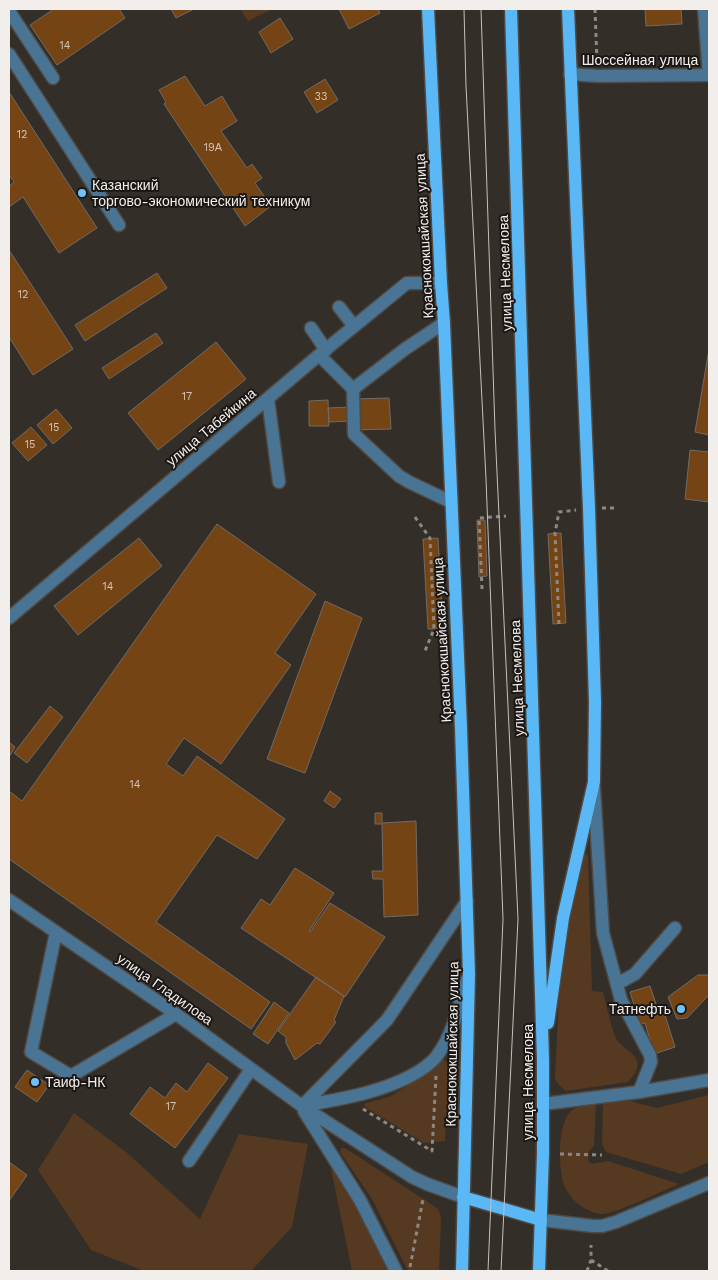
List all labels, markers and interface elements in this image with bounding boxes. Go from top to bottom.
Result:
house number: 14 [59,39,71,52]
street label: Шоссейная улица [582,52,698,68]
house number: 33 [315,90,327,103]
house number: 12 [17,128,27,141]
house number: 19А [204,141,223,154]
street label: Краснококшайская улица [412,153,436,319]
place label: Казанский торгово-экономический техникум [92,177,310,209]
marker: Казанский торгово-экономический техникум [76,187,88,199]
street label: улица Несмелова [495,214,515,331]
house number: 12 [18,288,28,301]
street label: улица Табейкина [163,385,259,469]
house number: 17 [182,390,192,403]
house number: 15 [49,421,59,434]
house number: 15 [25,438,35,451]
street label: Краснококшайская улица [430,557,454,723]
house number: 14 [102,580,114,593]
street label: улица Несмелова [507,619,527,736]
house number: 14 [129,778,141,791]
street label: улица Гладилова [114,950,216,1028]
street label: Краснококшайская улица [443,961,461,1127]
place label: Татнефть [609,1001,671,1017]
marker: Татнефть [675,1003,687,1015]
street label: улица Несмелова [520,1024,536,1140]
place label: Таиф-НК [45,1074,106,1090]
marker: Таиф-НК [29,1076,41,1088]
house number: 17 [166,1100,176,1113]

